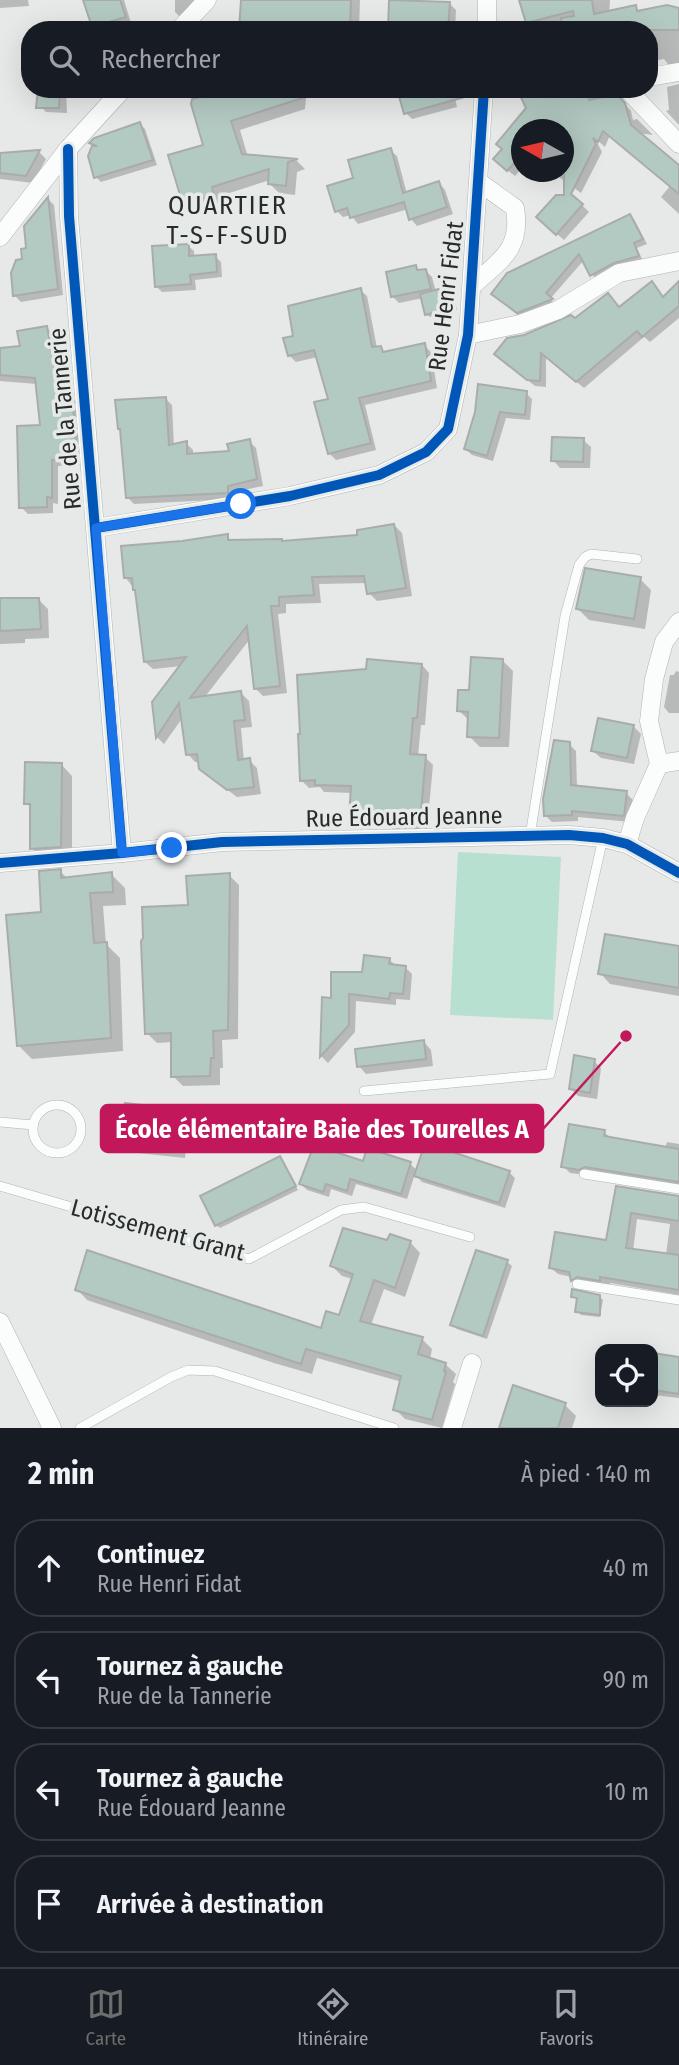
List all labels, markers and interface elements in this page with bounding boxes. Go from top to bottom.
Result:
search box [21,21,658,98]
icon: search [45,41,83,79]
text: Rechercher [101,44,220,75]
north arrow [511,119,574,182]
district label: QUARTIER T-S-F-SUD [167,190,289,251]
street label: Rue Henri Fidat [423,219,469,372]
street label: Rue de la Tannerie [43,327,87,511]
route start [225,488,256,519]
street label: Rue Édouard Jeanne [305,800,503,833]
route end [156,832,187,863]
callout: École élémentaire Baie des Tourelles A [101,1105,543,1152]
text: École élémentaire Baie des Tourelles A [115,1113,530,1145]
street label: Lotissement Grant [68,1193,248,1267]
map controls [595,1344,658,1407]
button: locate [595,1344,658,1407]
text: 2 min [28,1456,95,1492]
text: À pied · 140 m [521,1460,651,1488]
text: Continuez [97,1539,204,1570]
icon: ahead [30,1549,68,1587]
text: 40 m [603,1554,649,1582]
text: Rue Henri Fidat [97,1570,241,1598]
text: Tournez à gauche [97,1651,283,1682]
icon: left [30,1661,68,1699]
text: 90 m [603,1666,649,1694]
text: Rue de la Tannerie [97,1682,272,1710]
text: Tournez à gauche [97,1763,283,1794]
icon: left [30,1773,68,1811]
text: 10 m [605,1778,649,1806]
text: Rue Édouard Jeanne [97,1794,286,1822]
icon: arrive [30,1885,68,1923]
text: Arrivée à destination [97,1889,324,1920]
tab: Carte [86,1985,126,2050]
tab: Itinéraire [297,1985,368,2050]
tab: Favoris [539,1985,593,2050]

